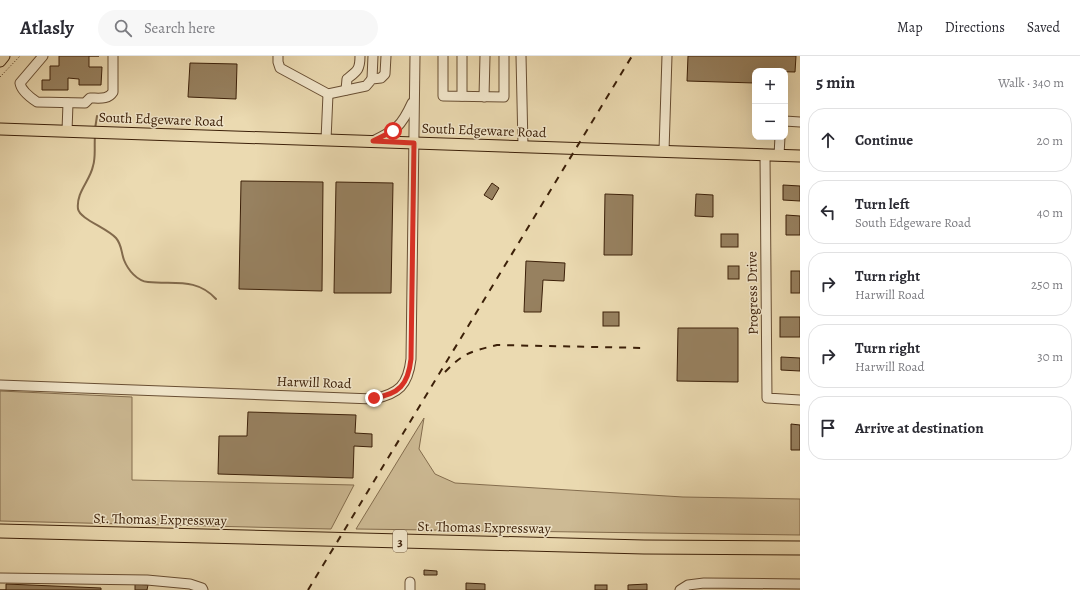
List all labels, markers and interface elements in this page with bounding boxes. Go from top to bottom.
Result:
search box [98,10,378,46]
text: Atlasly [20,15,74,41]
icon: search [112,17,134,39]
text: Search here [144,18,215,38]
text: Map [897,18,923,37]
text: Directions [945,18,1005,37]
text: Saved [1027,18,1060,37]
map controls [752,68,788,140]
button: + [752,68,788,104]
text: 5 min [816,71,855,94]
text: Walk · 340 m [998,74,1064,91]
button: − [752,104,788,140]
street label: South Edgeware Road [98,108,224,131]
street label: South Edgeware Road [421,119,547,142]
route start [384,122,402,140]
icon: ahead [817,129,839,151]
text: Continue [855,130,913,150]
text: 20 m [1037,132,1063,149]
text: Turn left [855,194,910,214]
icon: left [817,201,839,223]
text: 40 m [1037,204,1063,221]
text: South Edgeware Road [855,214,971,231]
street label: Progress Drive [742,251,763,335]
text: Turn right [855,266,920,286]
icon: right [817,273,839,295]
text: 250 m [1031,276,1063,293]
text: Harwill Road [855,286,925,303]
text: Turn right [855,338,920,358]
icon: right [817,345,839,367]
text: 30 m [1037,348,1063,365]
text: Harwill Road [855,358,925,375]
street label: Harwill Road [276,372,352,393]
route end [365,389,383,407]
icon: arrive [817,417,839,439]
text: Arrive at destination [855,418,984,438]
street label: St. Thomas Expressway [93,509,228,530]
street label: St. Thomas Expressway [417,517,552,538]
road number: 3 [393,530,407,552]

